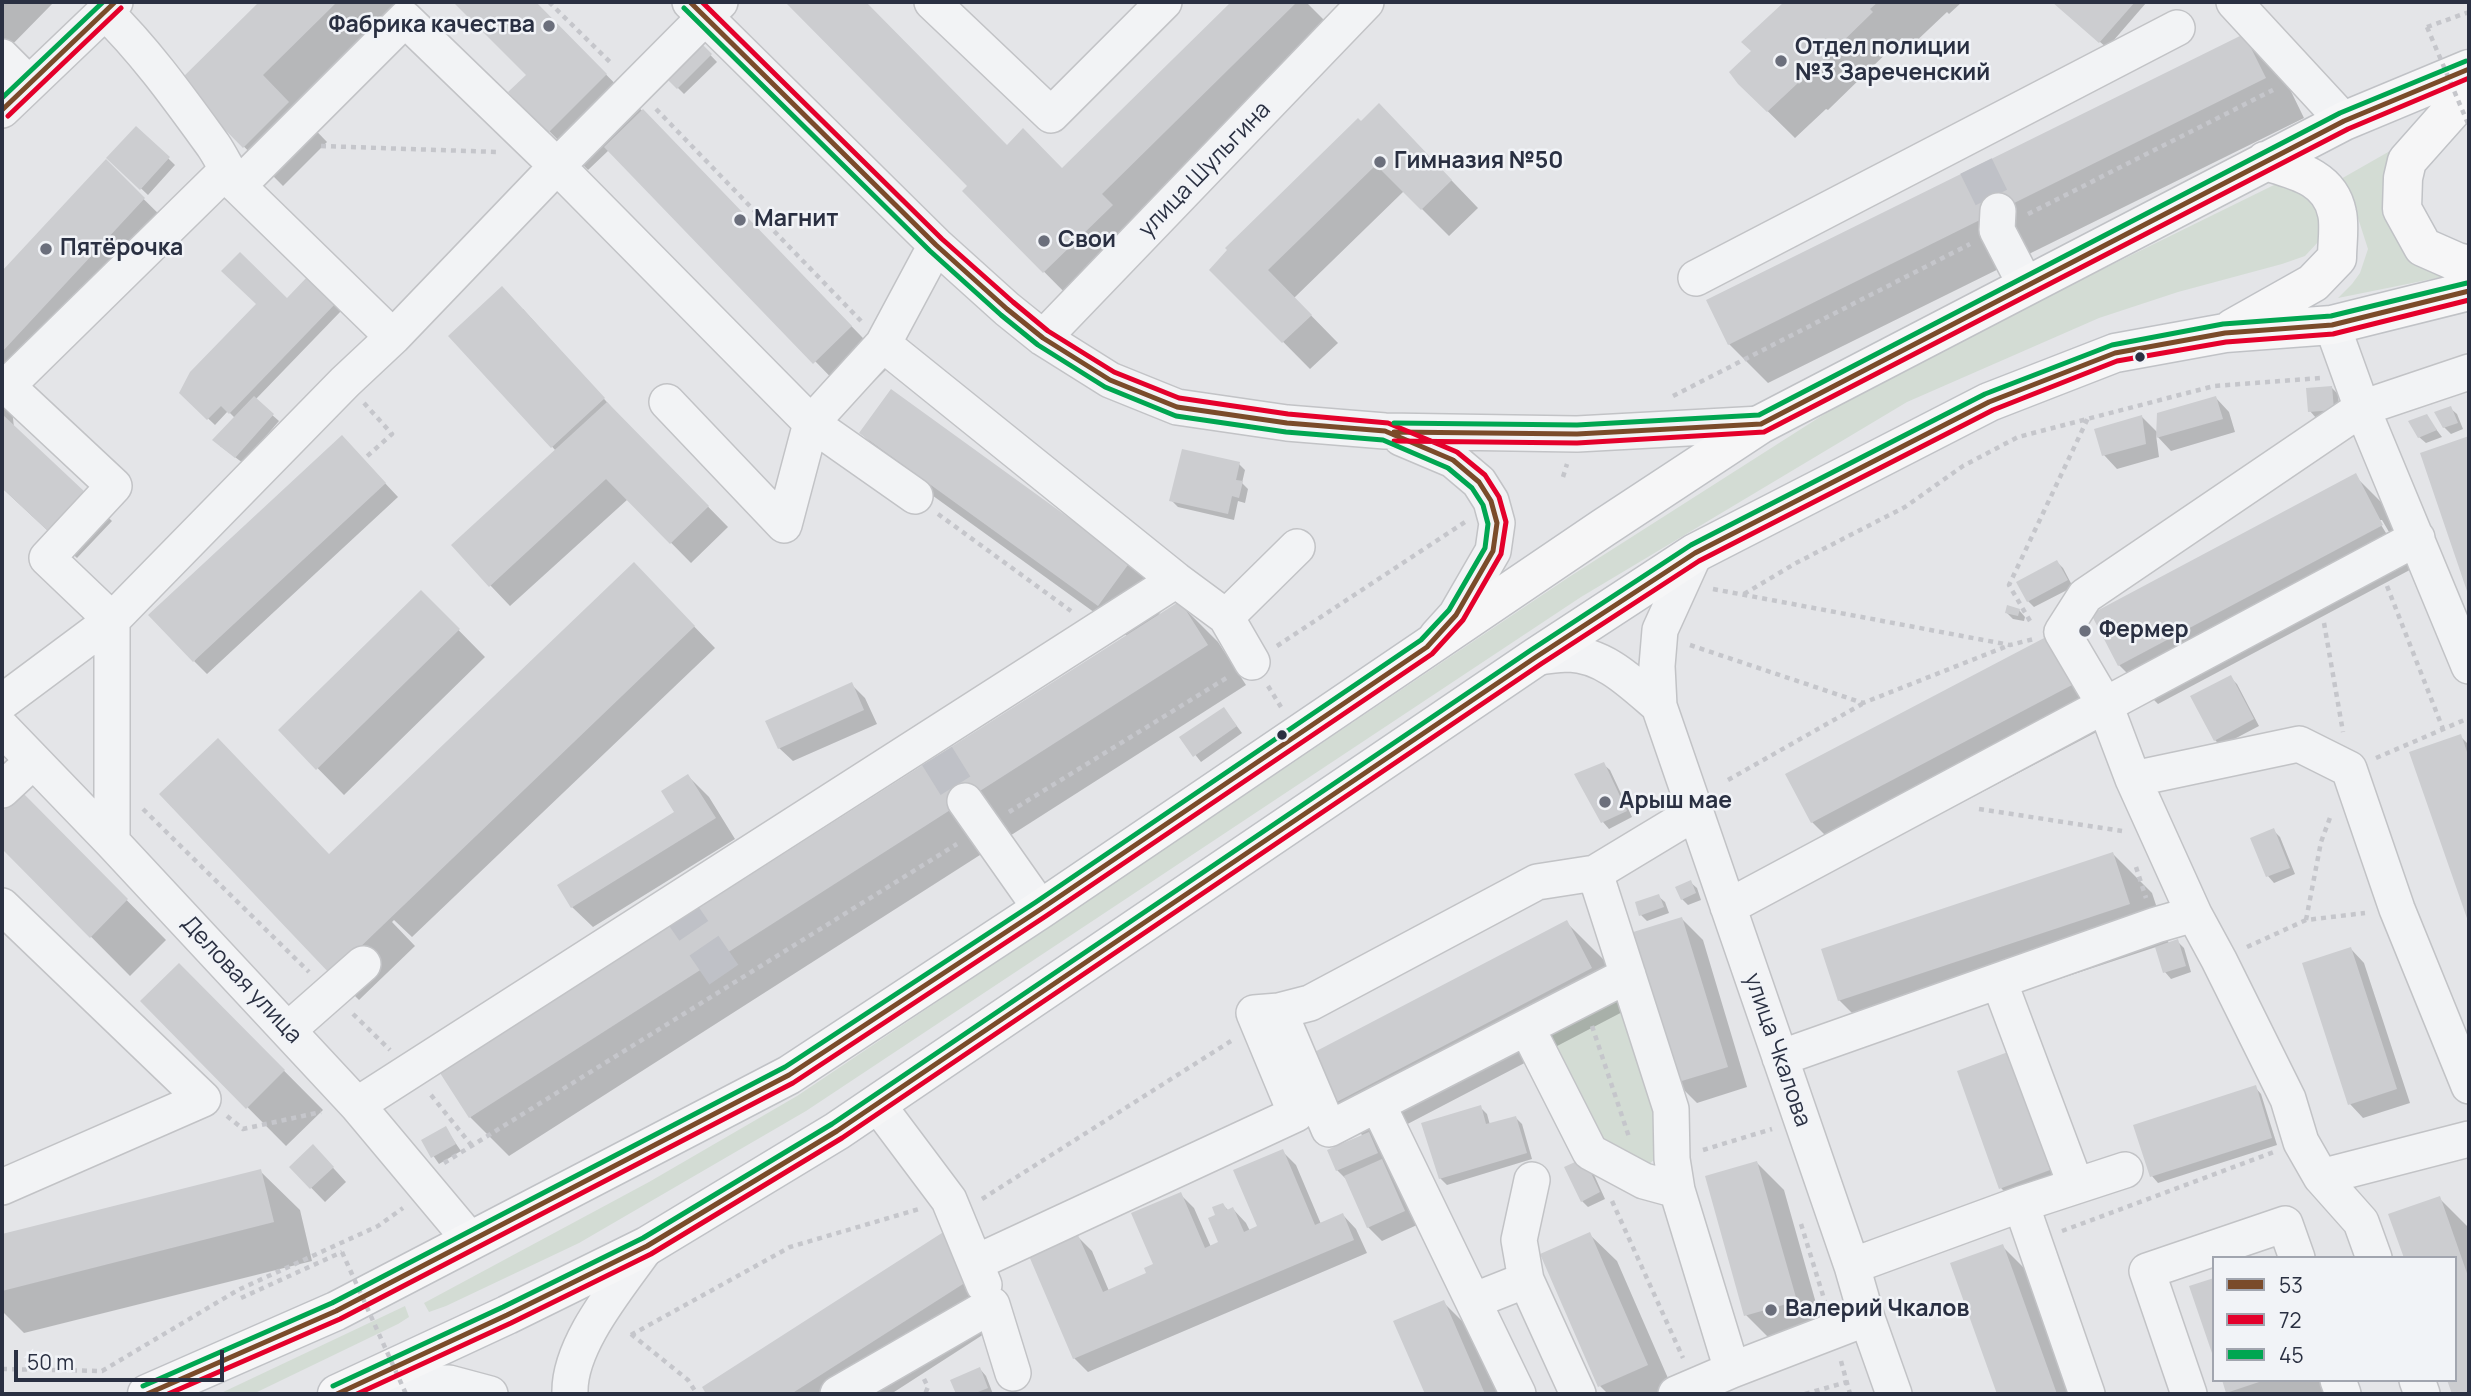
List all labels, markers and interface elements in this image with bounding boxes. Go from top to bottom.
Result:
place label: Фабрика качества [328,12,535,40]
marker: Фабрика качества [541,18,557,34]
place label: Отдел полиции №3 Зареченский [1795,34,1990,88]
marker: Отдел полиции №3 Зареченский [1773,53,1789,69]
street label: улица Шульгина [1133,96,1277,244]
place label: Гимназия №50 [1394,148,1563,176]
marker: Гимназия №50 [1372,154,1388,170]
place label: Магнит [754,206,838,234]
marker: Магнит [732,212,748,228]
place label: Свои [1058,227,1116,255]
marker: Свои [1036,233,1052,249]
place label: Пятёрочка [60,235,183,263]
marker: Пятёрочка [38,241,54,257]
unlabelled marker [2133,350,2147,364]
place label: Фермер [2099,617,2189,645]
marker: Фермер [2077,623,2093,639]
unlabelled marker [1275,728,1289,742]
place label: Арыш мае [1619,788,1732,816]
marker: Арыш мае [1597,794,1613,810]
street label: Деловая улица [175,910,307,1050]
street label: улица Чкалова [1738,970,1816,1130]
legend [2212,1256,2457,1382]
text: 53 [2279,1271,2303,1299]
place label: Валерий Чкалов [1785,1296,1969,1324]
marker: Валерий Чкалов [1763,1302,1779,1318]
text: 72 [2279,1306,2302,1334]
scale bar [18,1336,228,1380]
text: 45 [2279,1341,2304,1369]
text: 50 m [27,1348,74,1376]

